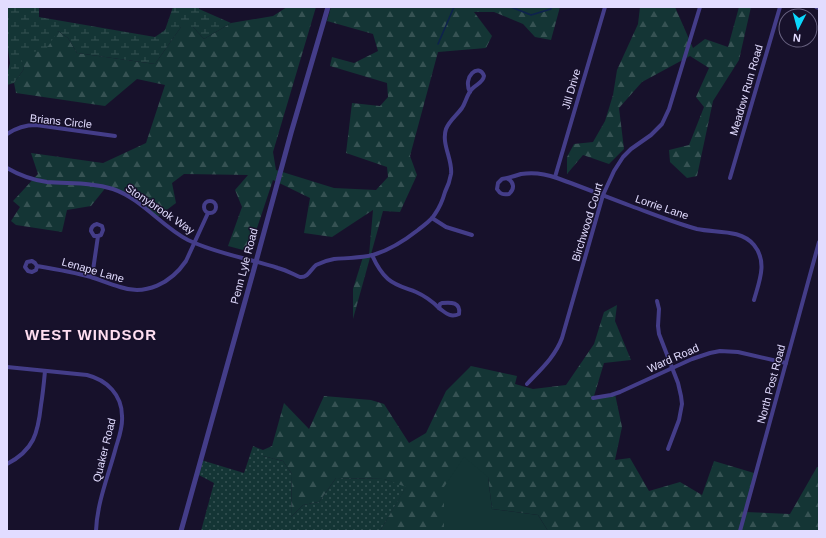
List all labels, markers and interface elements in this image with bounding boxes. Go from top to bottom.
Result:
north arrow [778,8,818,48]
text: N [792,32,802,44]
street label: Meadow Run Road [727,43,765,137]
street label: Jill Drive [560,67,582,111]
street label: Brians Circle [29,112,93,130]
street label: Birchwood Court [569,181,605,263]
street label: Stonybrook Way [123,182,197,237]
street label: Lorrie Lane [634,192,690,222]
street label: Penn Lyle Road [228,227,260,305]
street label: Lenape Lane [60,255,126,285]
district label: WEST WINDSOR [25,326,157,343]
street label: Ward Road [645,341,701,375]
street label: North Post Road [755,343,787,425]
street label: Quaker Road [90,417,118,483]

